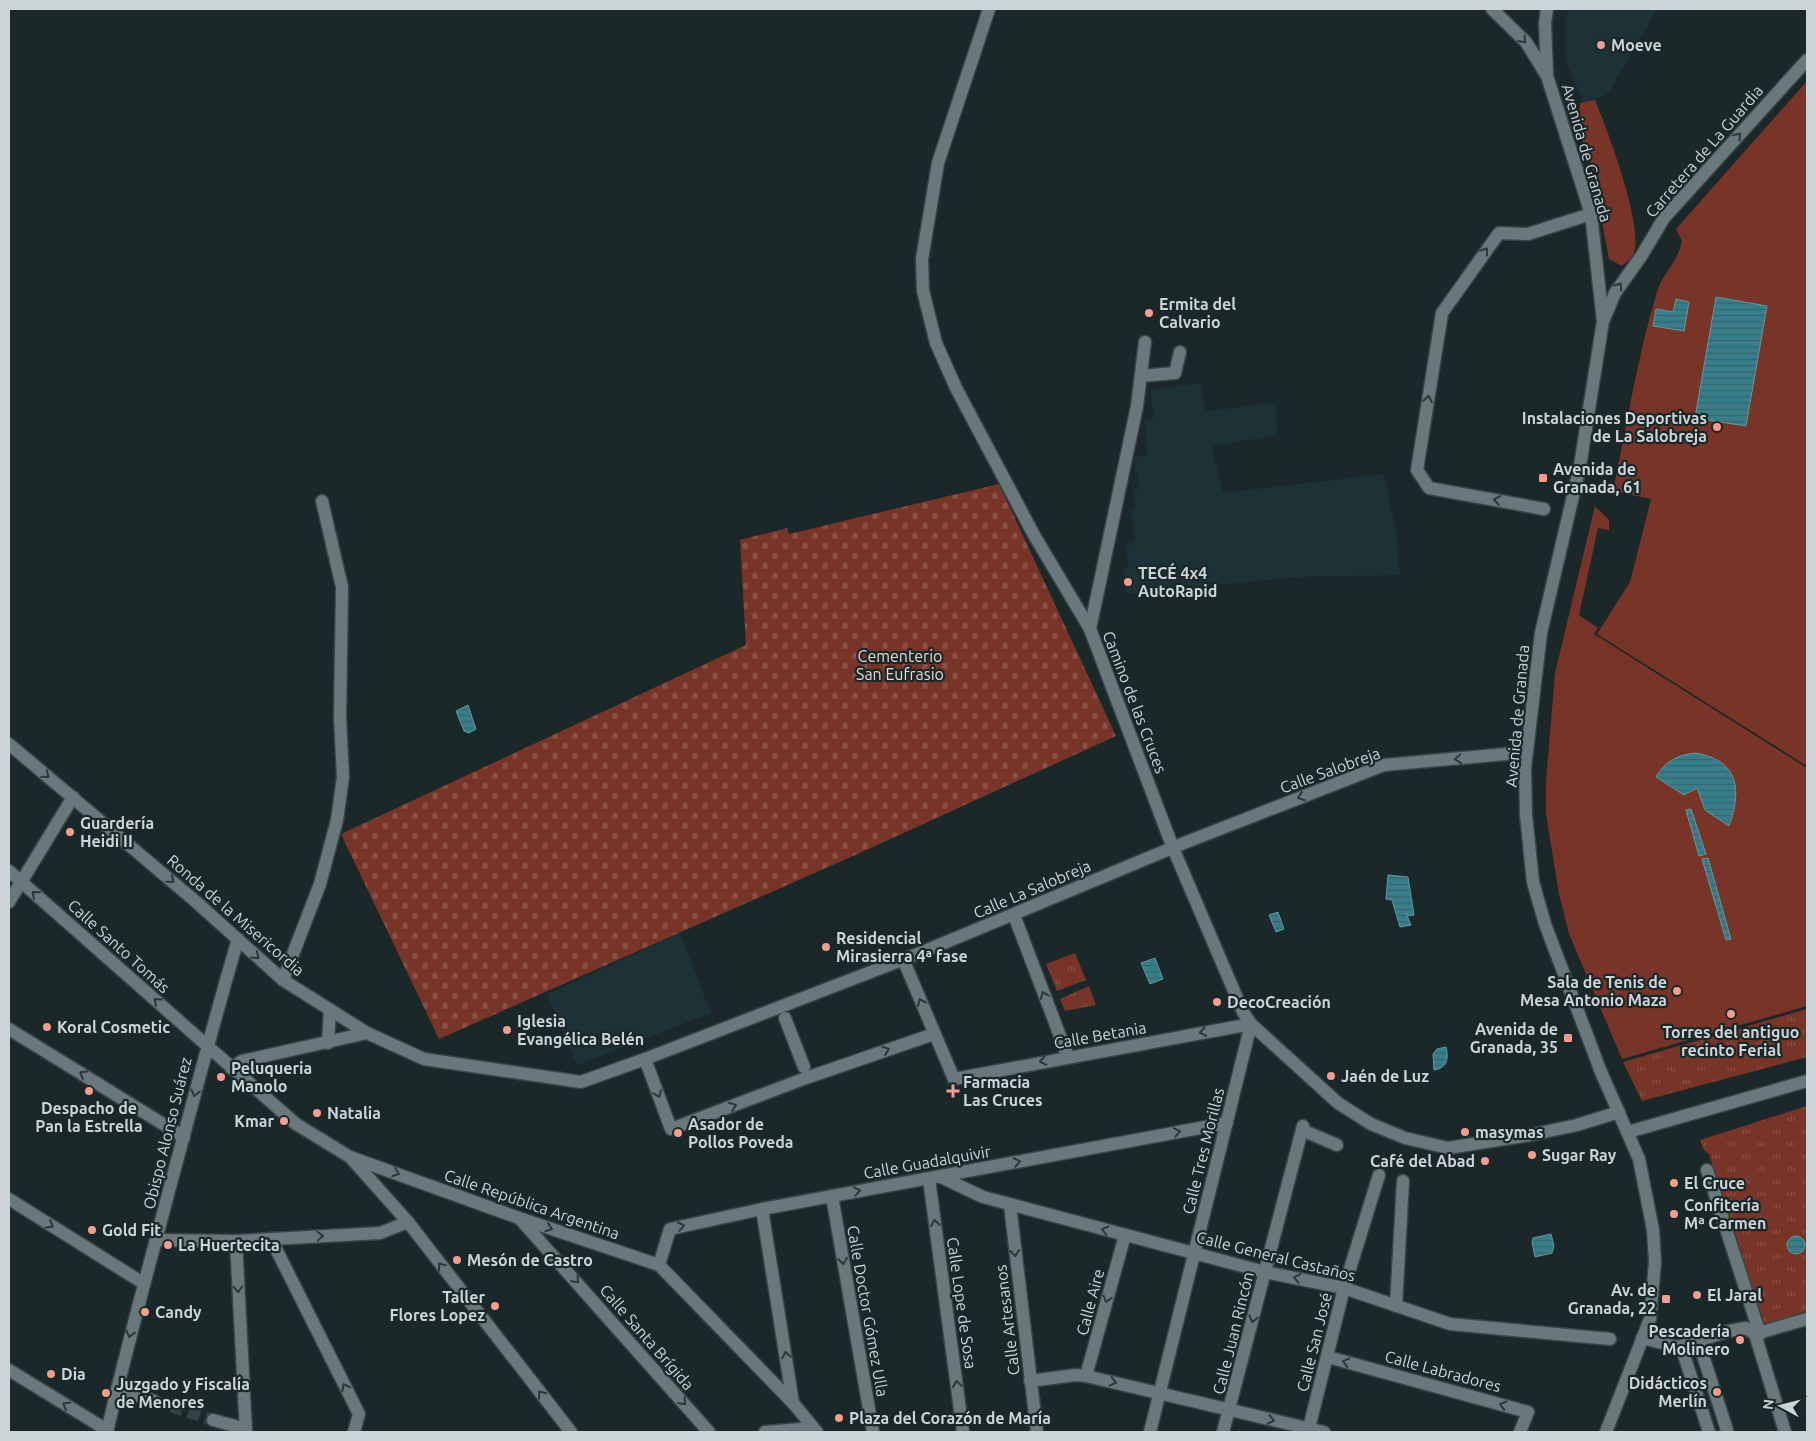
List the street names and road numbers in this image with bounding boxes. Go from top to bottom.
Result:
street label: Carretera de La Guardia [1642,81,1766,221]
street label: Avenida de Granada [1559,82,1615,224]
street label: Camino de las Cruces [1100,628,1170,776]
street label: Avenida de Granada [1502,644,1532,788]
street label: Calle Salobreja [1277,744,1383,796]
street label: Ronda de la Misericordia [164,851,308,979]
street label: Calle La Salobreja [971,856,1093,922]
street label: Calle Santo Tomás [65,896,174,996]
street label: Calle Betania [1052,1018,1148,1052]
street label: Obispo Alonso Suárez [139,1055,195,1211]
street label: Calle Tres Morillas [1179,1086,1227,1216]
street label: Calle Guadalquivir [862,1142,992,1182]
street label: Calle República Argentina [442,1166,622,1242]
street label: Calle Doctor Gómez Ulla [844,1224,892,1398]
street label: Calle General Castaños [1195,1228,1357,1285]
street label: Calle Lope de Sosa [944,1236,980,1370]
street label: Calle Artesanos [991,1264,1023,1376]
street label: Calle Aire [1072,1267,1108,1337]
street label: Calle Juan Rincón [1209,1270,1257,1396]
street label: Calle Santa Brígida [596,1281,698,1393]
street label: Calle San José [1293,1291,1335,1393]
street label: Calle Labradores [1383,1347,1503,1395]

